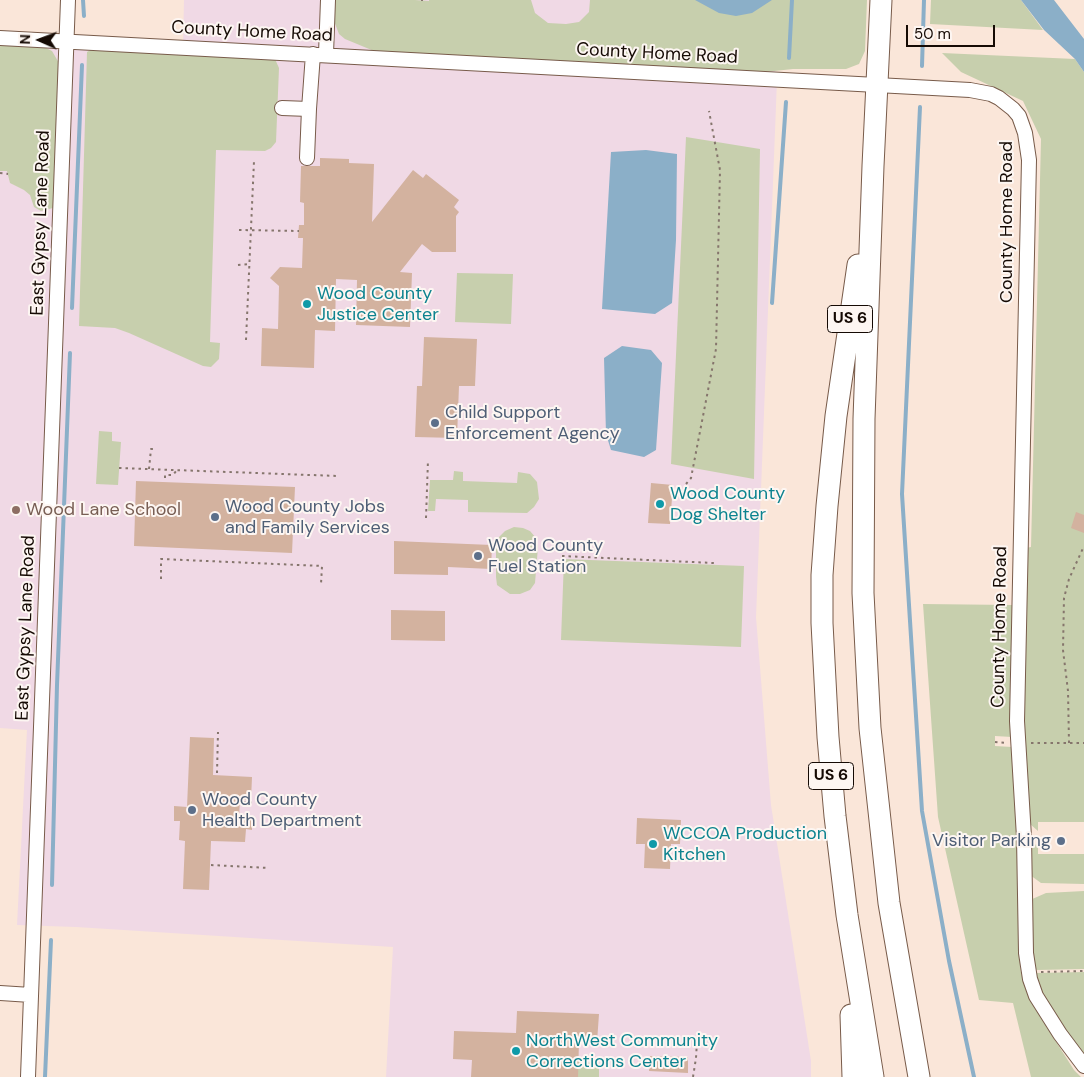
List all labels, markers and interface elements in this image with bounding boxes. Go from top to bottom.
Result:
north arrow [15,15,65,65]
scale bar [909,15,998,47]
street label: County Home Road [171,17,333,47]
text: 50 m [914,24,951,44]
text: N [16,34,34,45]
street label: County Home Road [576,39,738,69]
street label: East Gypsy Lane Road [27,130,55,316]
street label: County Home Road [996,141,1018,303]
place label: Wood County Justice Center [317,283,439,326]
marker: Wood County Justice Center [301,298,313,310]
road number: US 6 [828,306,872,332]
place label: Child Support Enforcement Agency [445,402,620,444]
marker: Child Support Enforcement Agency [429,417,441,429]
place label: Wood County Dog Shelter [670,483,785,526]
place label: Wood County Jobs and Family Services [225,496,390,538]
marker: Wood County Dog Shelter [654,498,666,510]
place label: Wood Lane School [26,499,181,521]
marker: Wood Lane School [10,504,22,516]
marker: Wood County Jobs and Family Services [209,511,221,523]
street label: East Gypsy Lane Road [12,535,40,721]
place label: Wood County Fuel Station [488,535,603,578]
street label: County Home Road [988,546,1012,708]
marker: Wood County Fuel Station [472,550,484,562]
road number: US 6 [808,762,854,789]
place label: Wood County Health Department [202,789,362,832]
marker: Wood County Health Department [186,804,198,816]
place label: WCCOA Production Kitchen [663,823,827,866]
place label: Visitor Parking [932,830,1051,852]
marker: Visitor Parking [1055,835,1067,847]
marker: WCCOA Production Kitchen [647,838,659,850]
place label: NorthWest Community Corrections Center [526,1030,718,1072]
marker: NorthWest Community Corrections Center [510,1045,522,1057]

